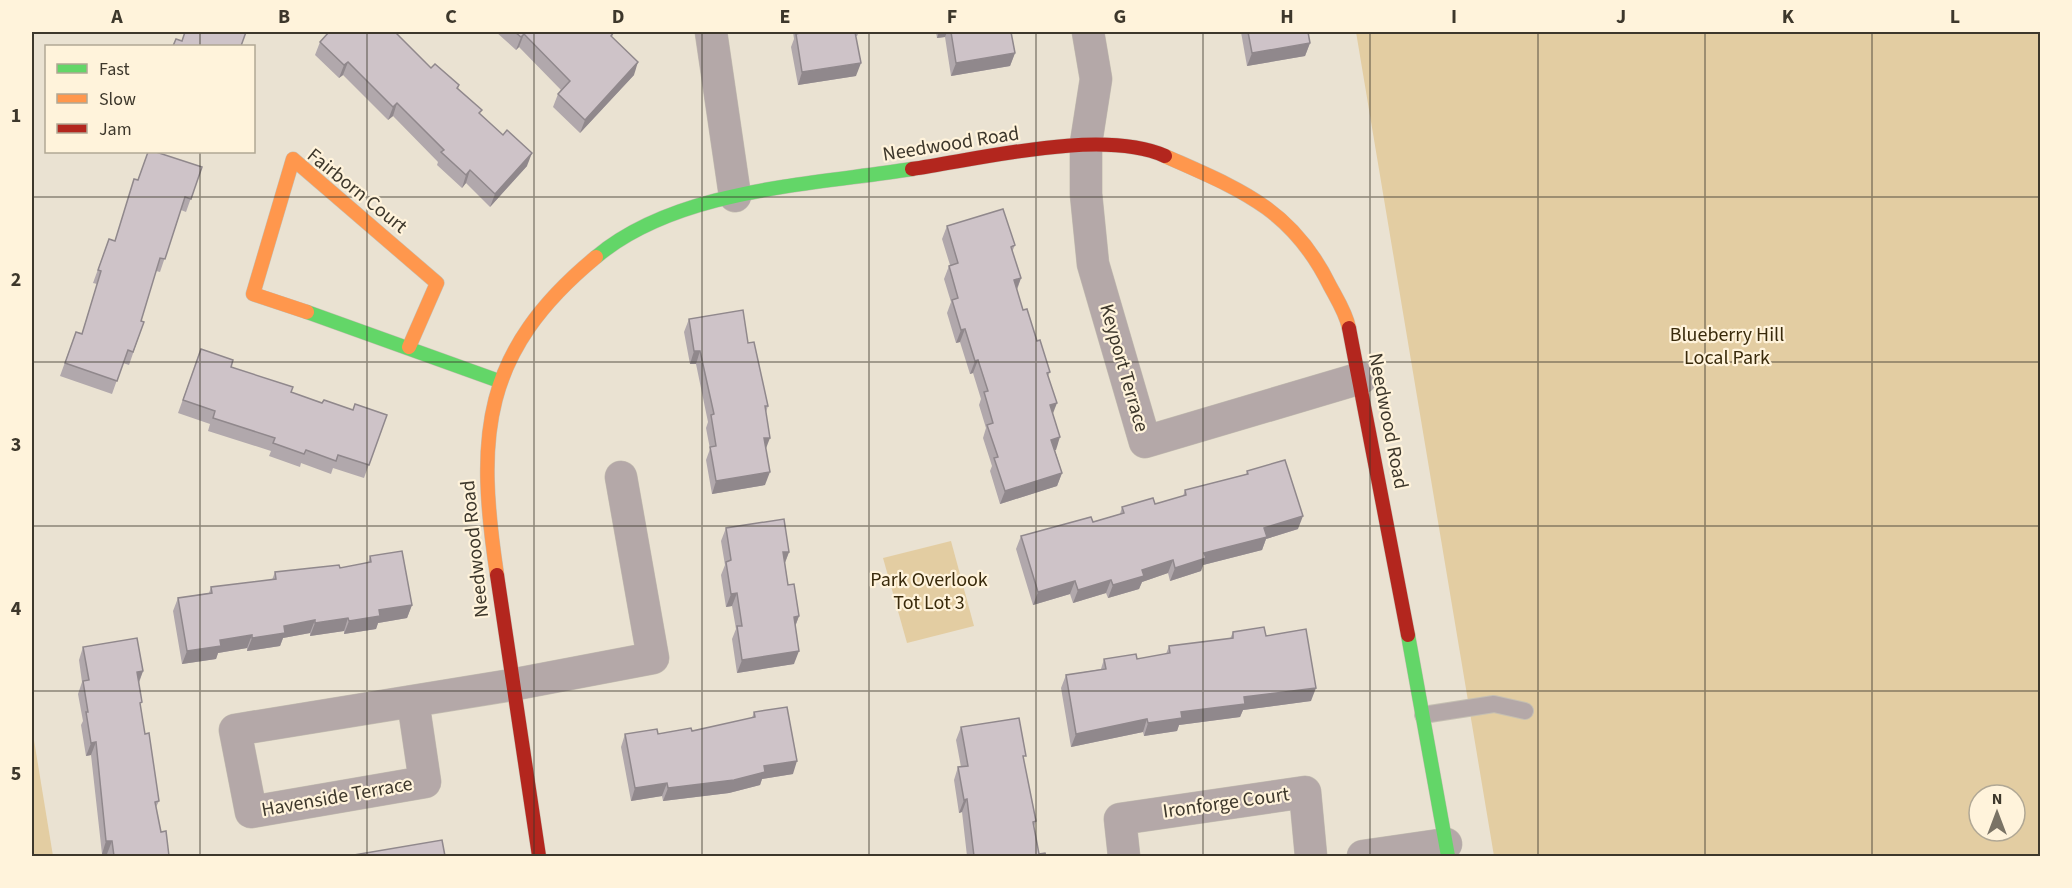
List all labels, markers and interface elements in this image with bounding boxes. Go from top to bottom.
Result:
text: A [110,3,123,31]
text: B [278,3,290,31]
text: C [445,3,457,31]
text: D [612,3,624,31]
text: E [780,3,790,31]
text: F [947,3,957,31]
text: G [1114,3,1126,31]
text: H [1280,3,1294,31]
text: I [1451,3,1457,31]
text: J [1616,3,1626,31]
text: K [1782,3,1795,31]
text: L [1950,3,1960,31]
legend [45,45,255,153]
text: Fast [99,57,130,82]
text: Slow [99,87,136,112]
text: 1 [11,102,21,130]
text: Jam [99,117,132,142]
street label: Needwood Road [881,119,1021,169]
street label: Fairborn Court [301,142,413,240]
text: 2 [11,266,21,294]
street label: Keyport Terrace [1092,301,1156,435]
park label: Blueberry Hill Local Park [1670,321,1784,372]
street label: Needwood Road [1361,351,1415,491]
text: 3 [11,431,21,459]
street label: Needwood Road [454,479,496,619]
park label: Park Overlook Tot Lot 3 [870,566,988,617]
text: 4 [11,595,22,623]
text: 5 [11,760,21,788]
street label: Havenside Terrace [259,770,415,824]
street label: Ironforge Court [1161,780,1291,826]
north arrow [1967,783,2027,843]
text: N [1992,788,2002,810]

